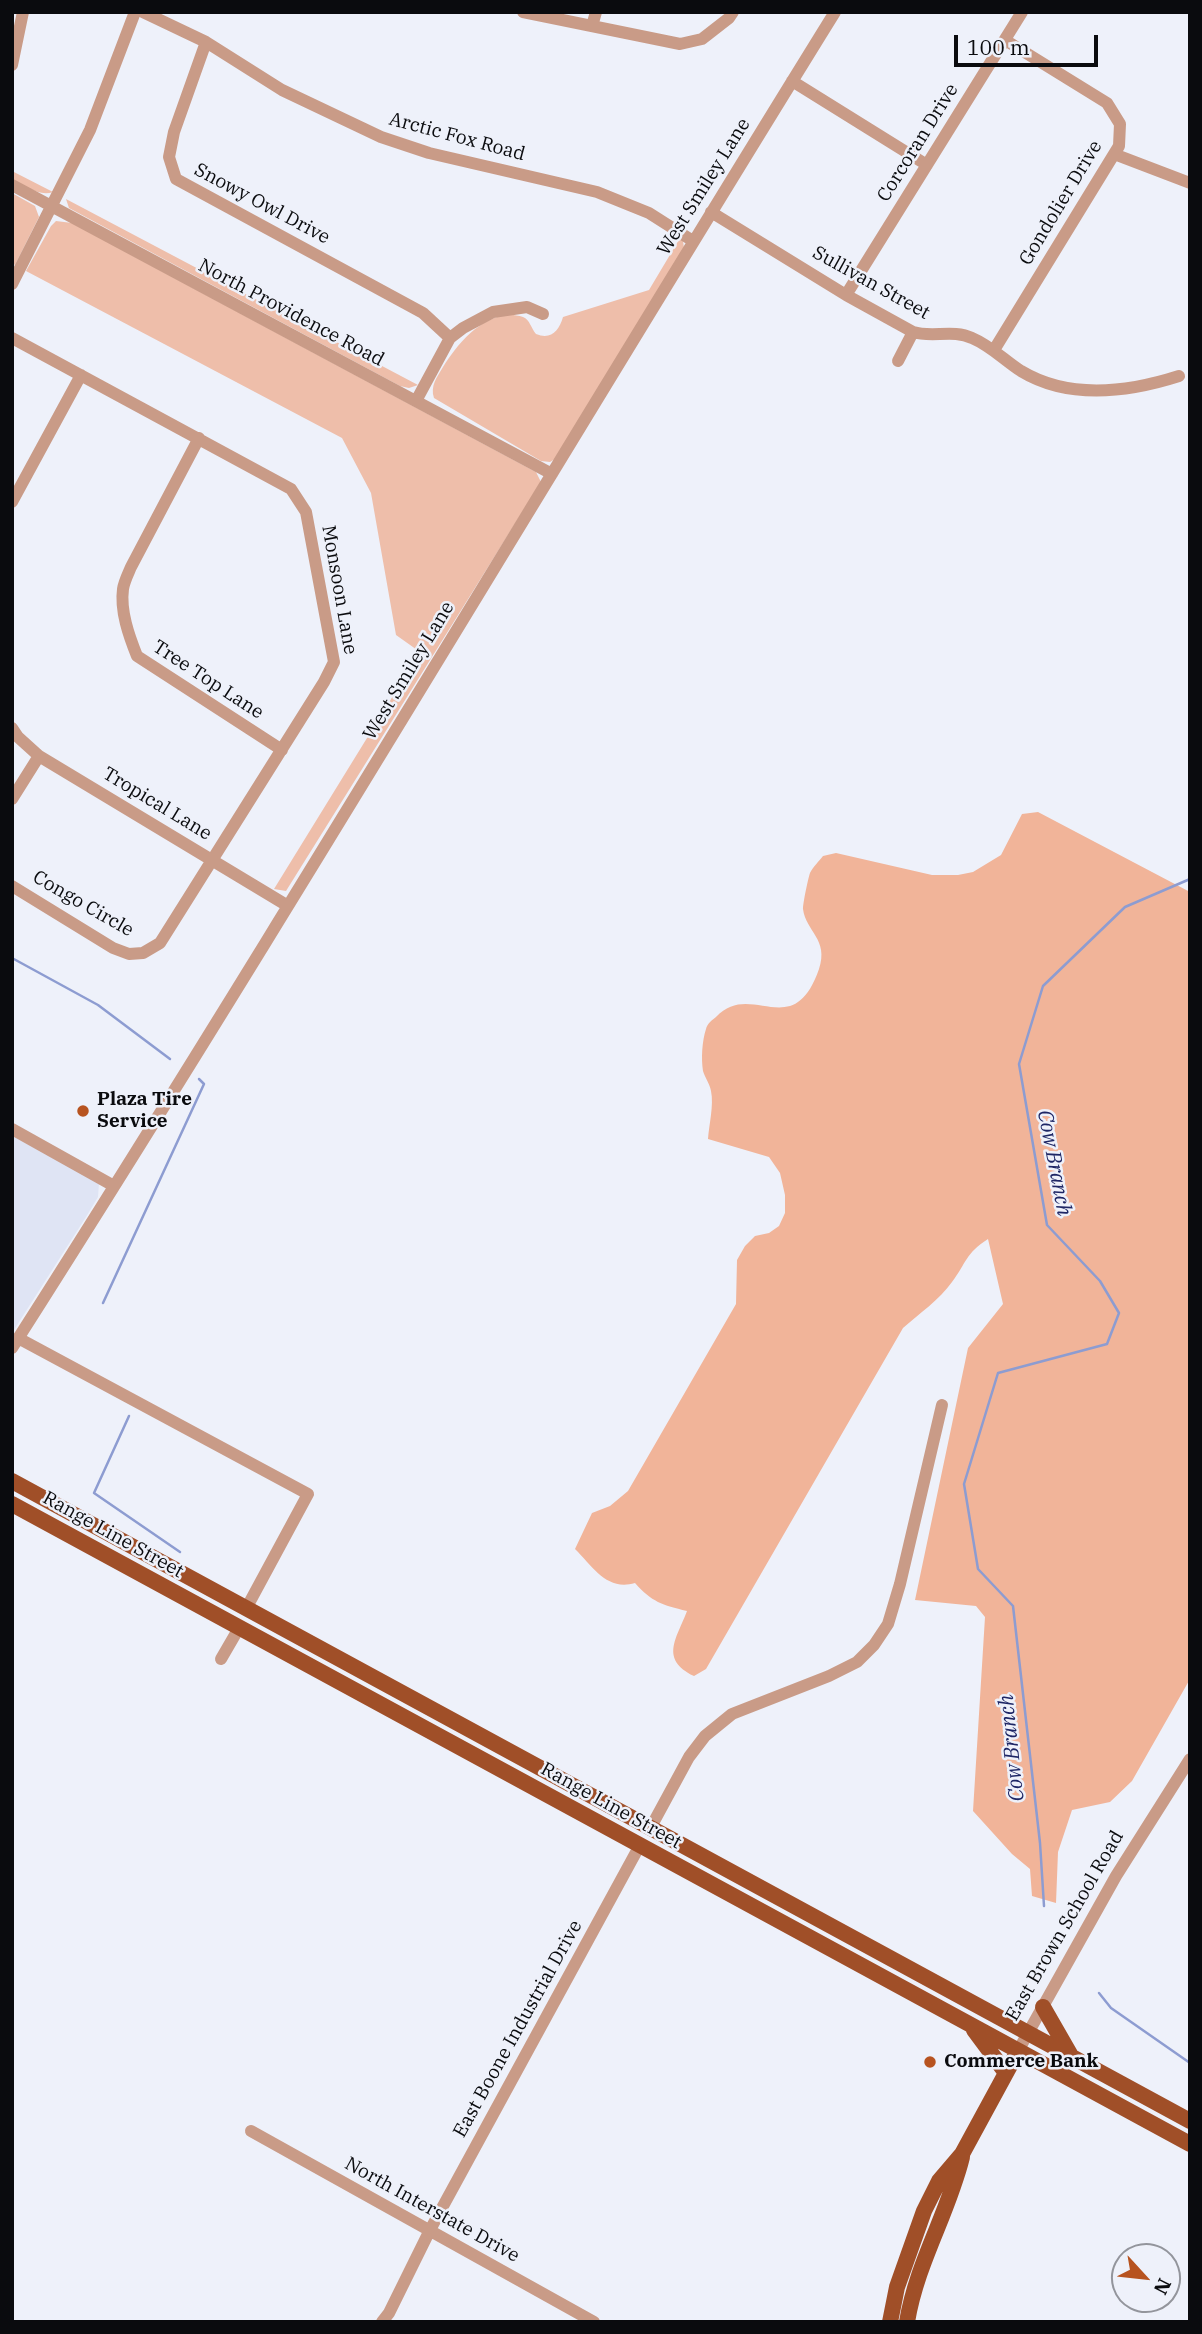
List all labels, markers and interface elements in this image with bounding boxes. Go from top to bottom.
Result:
scale bar [957,21,1100,65]
text: 100 m [967,33,1030,61]
street label: Corcoran Drive [873,80,963,206]
street label: Arctic Fox Road [386,108,528,166]
street label: West Smiley Lane [653,114,755,260]
street label: Gondolier Drive [1015,136,1107,270]
street label: Snowy Owl Drive [190,159,334,249]
street label: Sullivan Street [808,241,934,325]
street label: North Providence Road [194,254,388,372]
street label: Monsoon Lane [316,524,362,656]
street label: West Smiley Lane [359,598,459,744]
street label: Tree Top Lane [148,636,268,724]
street label: Tropical Lane [98,763,216,845]
street label: Congo Circle [28,866,138,942]
place label: Plaza Tire Service [97,1089,192,1133]
marker: Plaza Tire Service [75,1103,91,1119]
water label: Cow Branch [1031,1108,1077,1218]
street label: Range Line Street [39,1487,187,1583]
water label: Cow Branch [994,1693,1030,1803]
street label: Range Line Street [537,1758,685,1854]
street label: East Brown School Road [1001,1827,1129,2025]
street label: East Boone Industrial Drive [449,1917,587,2141]
place label: Commerce Bank [944,2051,1098,2073]
marker: Commerce Bank [922,2054,938,2070]
street label: North Interstate Drive [341,2152,523,2268]
north arrow [1111,2243,1181,2313]
text: N [1149,2274,1177,2299]

